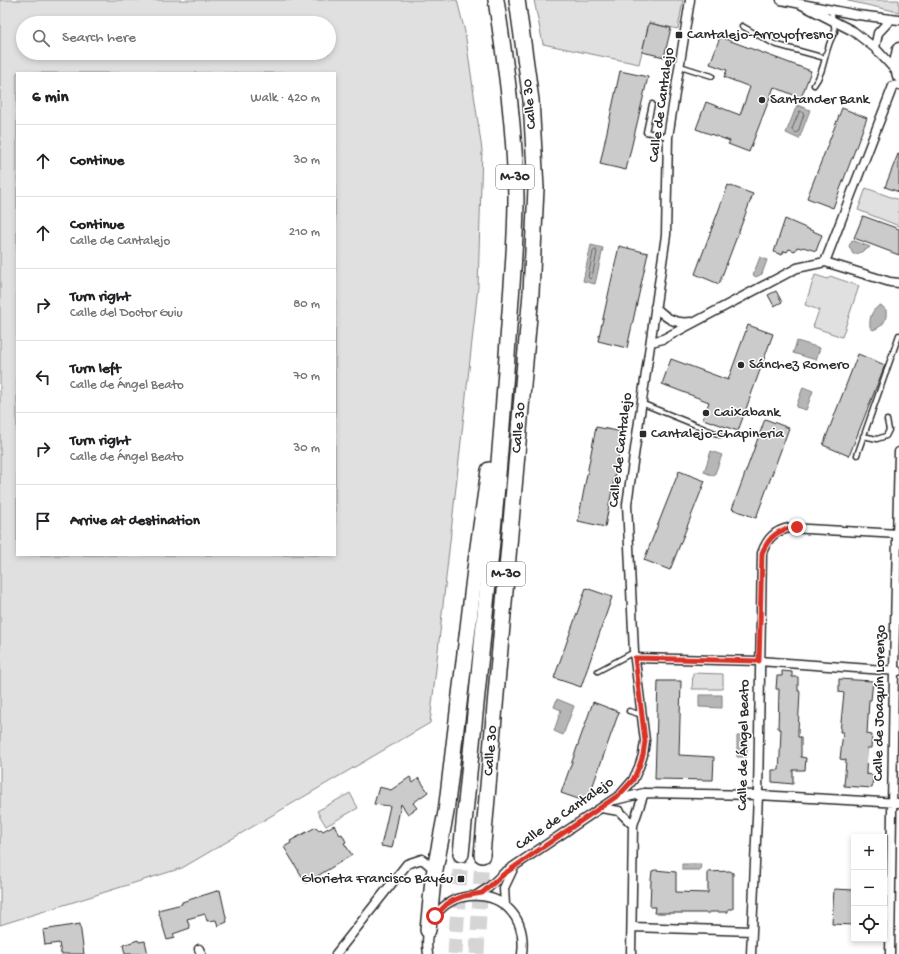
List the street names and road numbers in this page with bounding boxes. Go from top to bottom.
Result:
street label: Calle de Cantalejo [645,46,679,164]
street label: Calle 30 [519,78,541,130]
road number: M-30 [496,165,534,189]
street label: Calle de Cantalejo [605,391,637,509]
street label: Calle 30 [508,401,530,454]
road number: M-30 [487,562,525,586]
street label: Calle de Joaquín Lorenzo [870,624,890,781]
street label: Calle de Ángel Beato [734,679,754,811]
street label: Calle 30 [480,724,502,776]
street label: Calle de Cantalejo [512,773,618,855]

